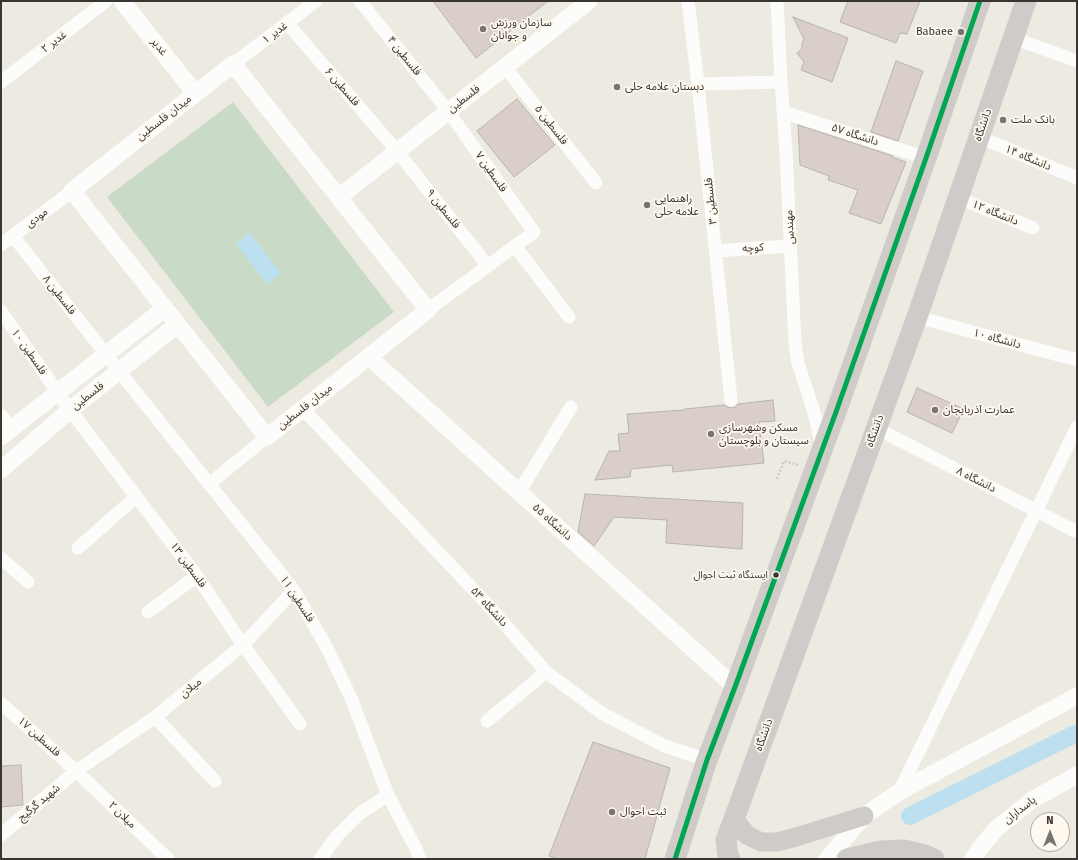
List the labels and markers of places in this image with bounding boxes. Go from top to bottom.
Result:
place label: سازمان ورزش و جوانان [491,16,552,42]
marker: سازمان ورزش و جوانان [478,24,488,34]
place label: Babaee [916,25,953,39]
marker: Babaee [956,27,966,37]
place label: دبستان علامه حلی [625,80,704,94]
marker: دبستان علامه حلی [612,82,622,92]
place label: بانک ملت [1011,113,1055,127]
marker: بانک ملت [998,115,1008,125]
place label: راهنمایی علامه حلی [655,192,699,218]
marker: راهنمایی علامه حلی [642,200,652,210]
place label: عمارت آذربایجان [943,403,1015,417]
marker: عمارت آذربایجان [930,405,940,415]
place label: مسکن وشهرسازی سیستان و بلوچستان [719,421,809,447]
marker: مسکن وشهرسازی سیستان و بلوچستان [706,429,716,439]
place label: ایستگاه ثبت احوال [693,569,768,581]
marker: ایستگاه ثبت احوال [771,570,781,580]
place label: ثبت احوال [620,805,667,819]
marker: ثبت احوال [607,807,617,817]

